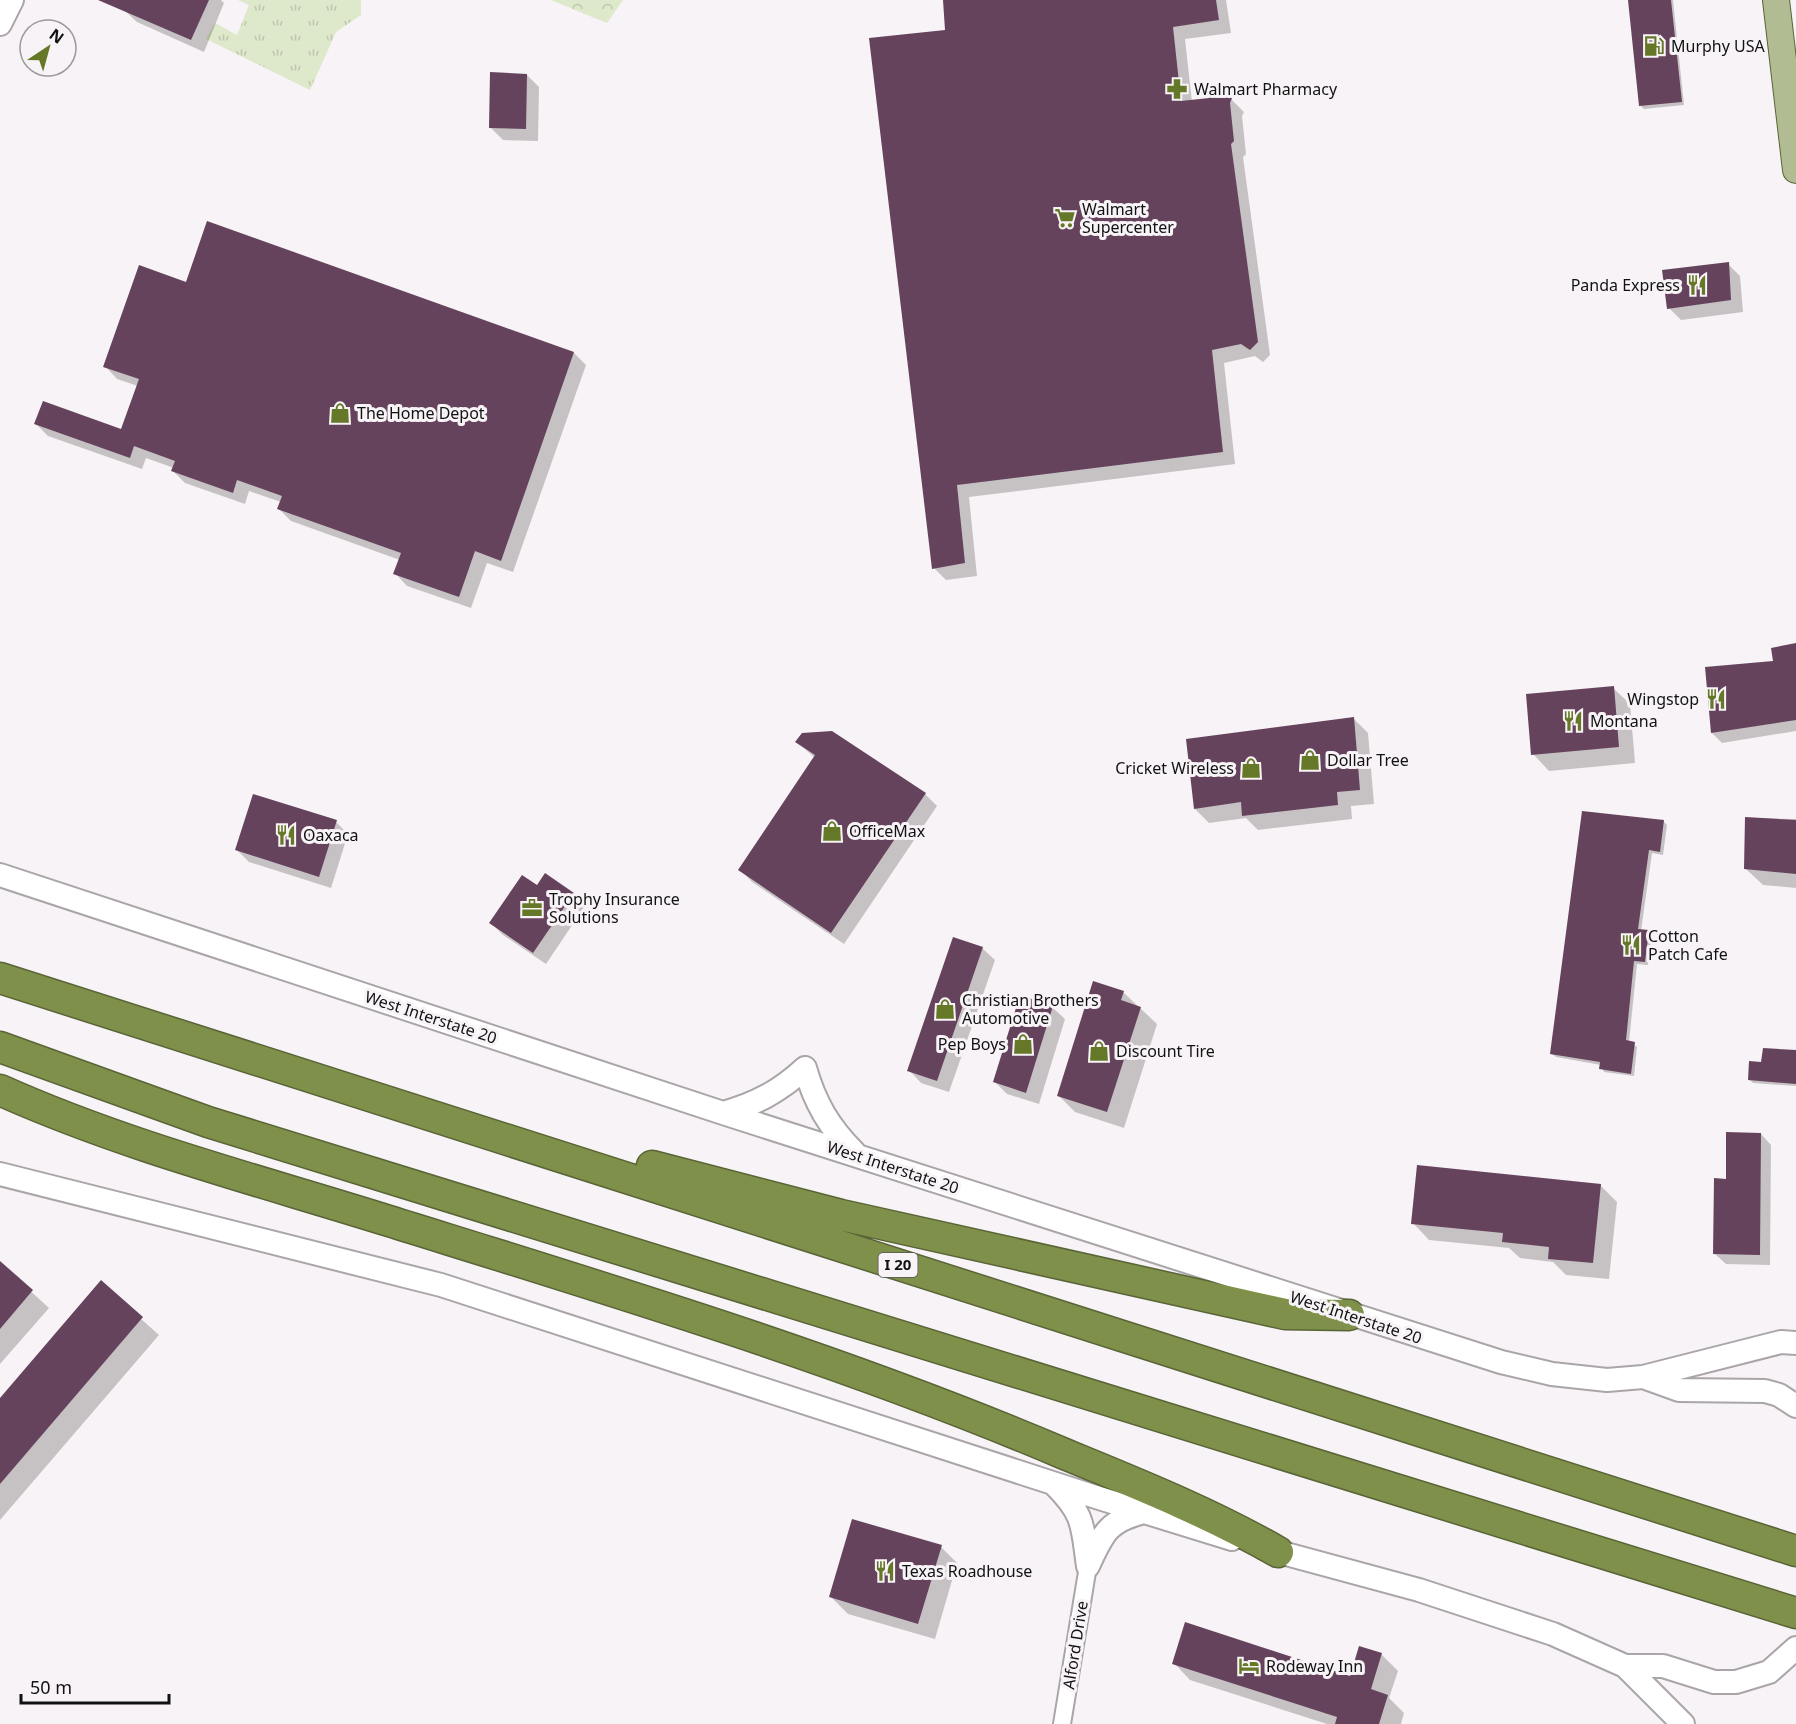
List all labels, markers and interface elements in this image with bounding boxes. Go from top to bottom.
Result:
north arrow [18,18,78,78]
text: N [45,23,69,49]
fuel station icon: Murphy USA [1642,34,1666,58]
place label: Murphy USA [1671,35,1766,57]
pharmacy icon: Walmart Pharmacy [1165,77,1189,101]
place label: Walmart Pharmacy [1194,78,1338,100]
place label: Walmart Supercenter [1082,198,1174,238]
supermarket icon: Walmart Supercenter [1053,206,1077,230]
restaurant icon: Panda Express [1685,273,1709,297]
place label: Panda Express [1571,274,1680,296]
shop icon: The Home Depot [328,401,352,425]
place label: The Home Depot [357,402,485,424]
restaurant icon: Wingstop [1704,687,1728,711]
place label: Wingstop [1627,688,1699,710]
restaurant icon: Montana [1561,709,1585,733]
place label: Montana [1590,710,1658,732]
shop icon: Dollar Tree [1298,748,1322,772]
place label: Dollar Tree [1327,749,1409,771]
shop icon: Cricket Wireless [1239,756,1263,780]
place label: Cricket Wireless [1115,757,1234,779]
shop icon: OfficeMax [820,819,844,843]
place label: OfficeMax [849,820,926,842]
restaurant icon: Oaxaca [274,823,298,847]
place label: Oaxaca [303,824,359,846]
place label: Trophy Insurance Solutions [549,888,680,928]
office icon: Trophy Insurance Solutions [520,896,544,920]
place label: Cotton Patch Cafe [1648,925,1728,965]
restaurant icon: Cotton Patch Cafe [1619,933,1643,957]
street label: West Interstate 20 [362,985,500,1049]
place label: Christian Brothers Automotive [962,989,1099,1029]
shop icon: Christian Brothers Automotive [933,997,957,1021]
shop icon: Pep Boys [1011,1032,1035,1056]
place label: Pep Boys [938,1033,1006,1055]
shop icon: Discount Tire [1087,1039,1111,1063]
place label: Discount Tire [1116,1040,1215,1062]
street label: West Interstate 20 [824,1135,962,1199]
road number: I 20 [878,1253,918,1277]
street label: West Interstate 20 [1287,1285,1425,1349]
restaurant icon: Texas Roadhouse [873,1559,897,1583]
place label: Texas Roadhouse [902,1560,1032,1582]
street label: Alford Drive [1057,1599,1093,1691]
hotel icon: Rodeway Inn [1237,1654,1261,1678]
place label: Rodeway Inn [1266,1655,1363,1677]
scale bar [21,1667,170,1705]
text: 50 m [30,1675,72,1699]

